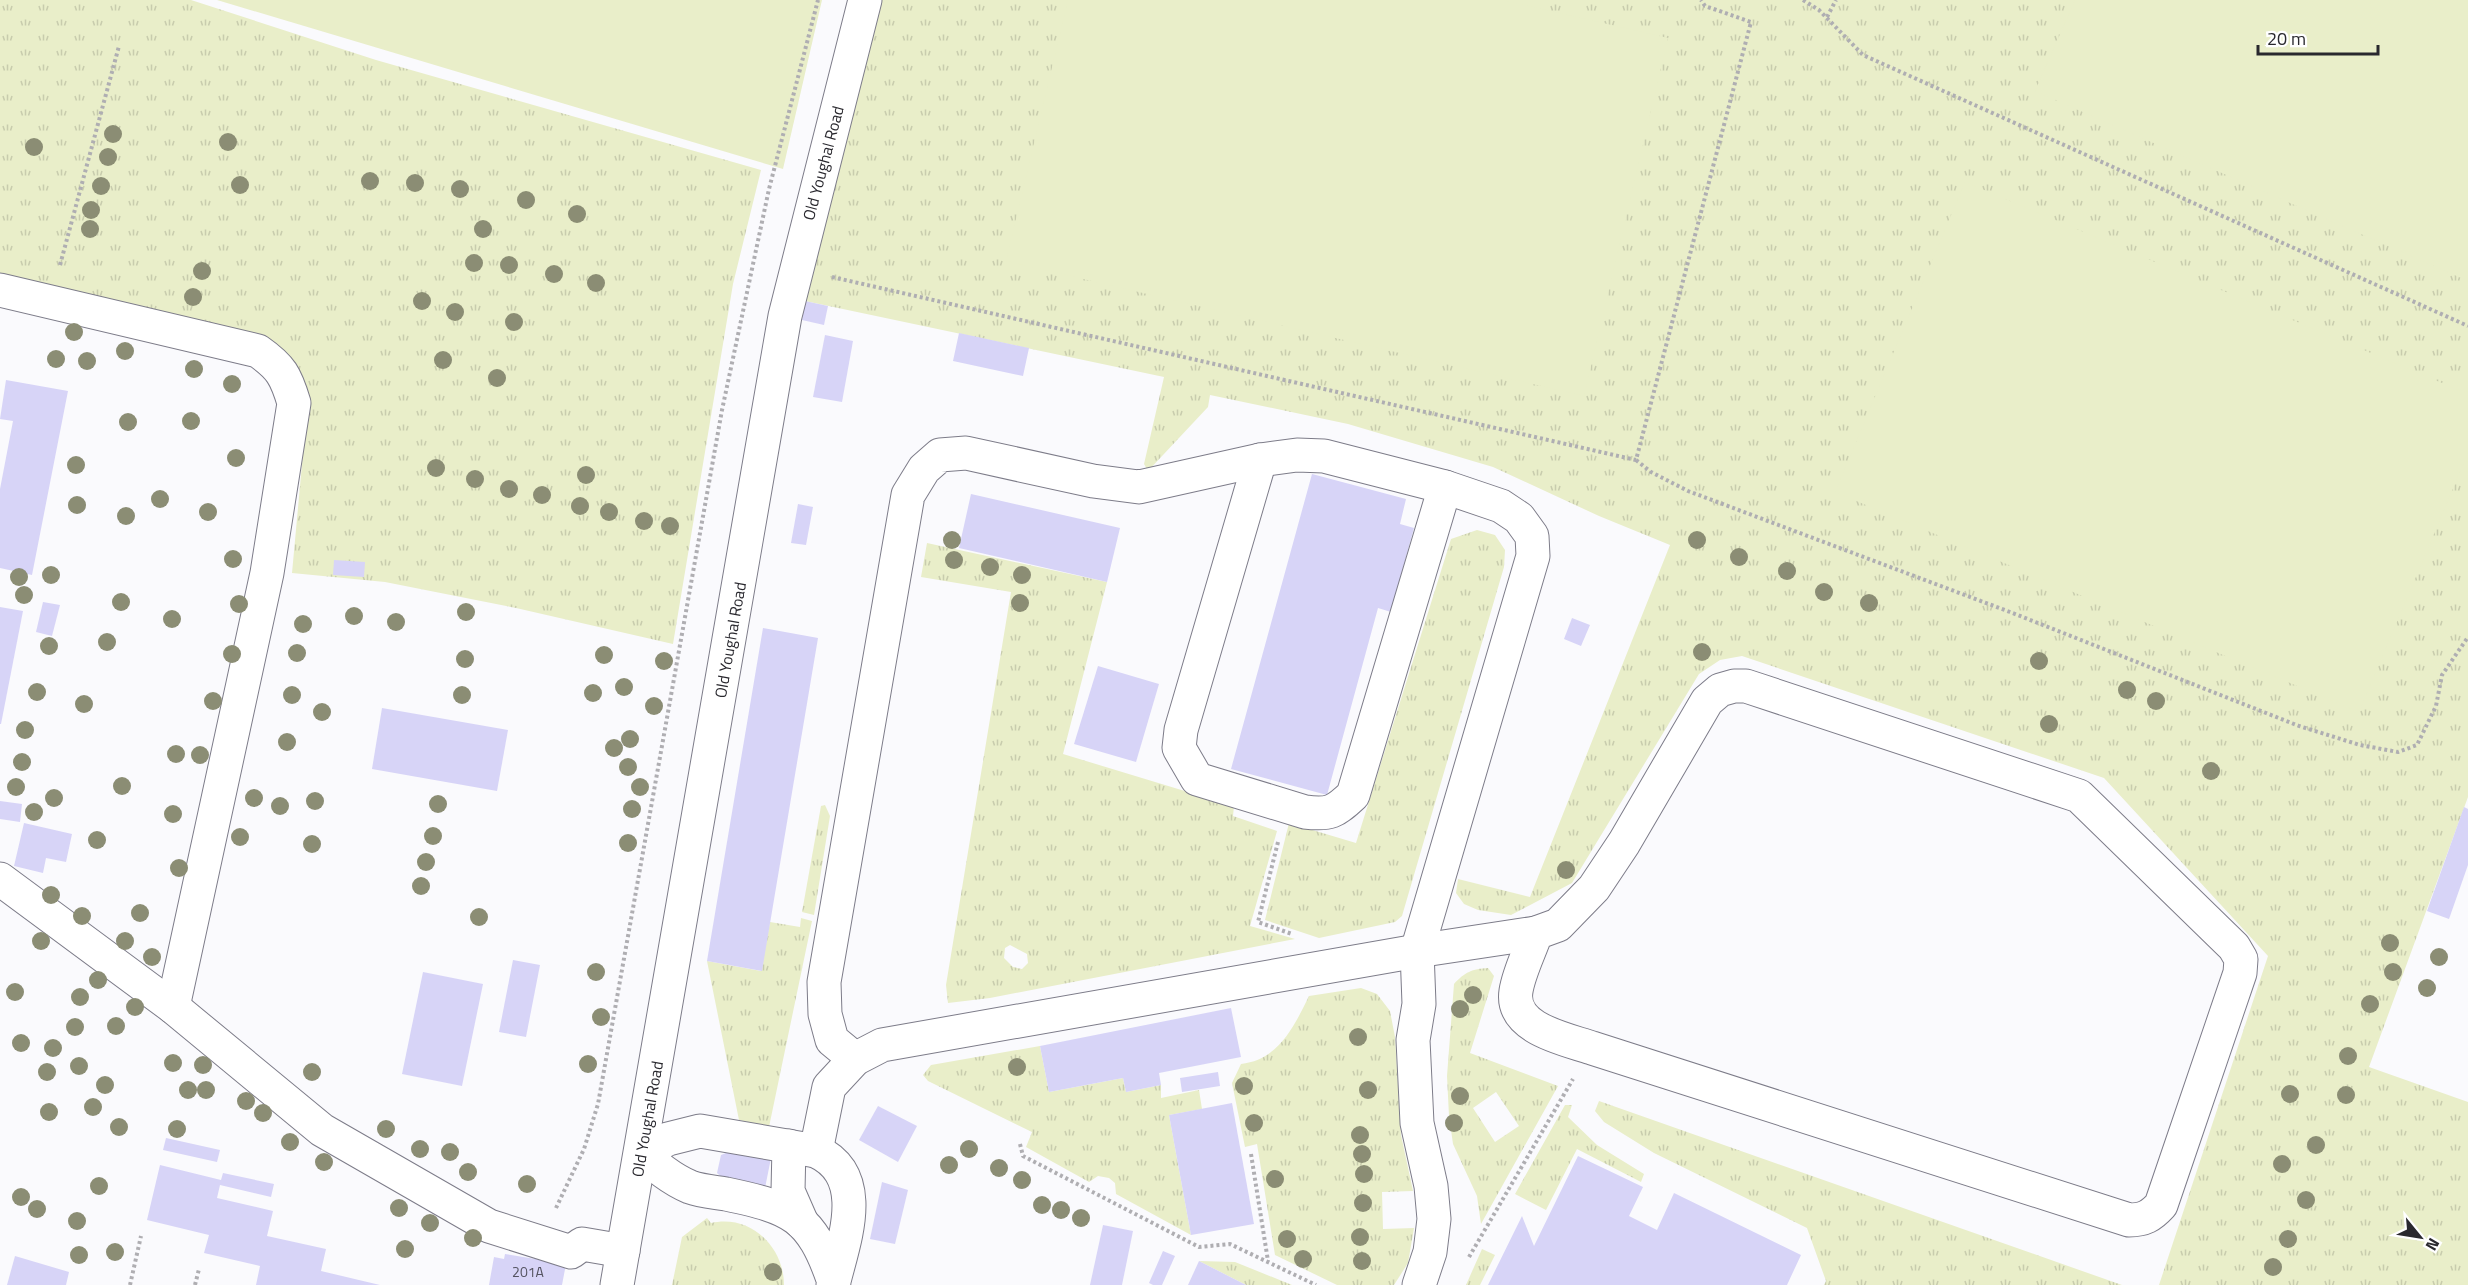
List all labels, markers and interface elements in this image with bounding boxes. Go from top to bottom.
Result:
scale bar [2258,18,2378,56]
text: 20 m [2267,25,2306,52]
street label: Old Youghal Road [796,103,850,223]
street label: Old Youghal Road [708,580,752,700]
street label: Old Youghal Road [625,1059,669,1179]
north arrow [2390,1207,2450,1267]
text: N [2420,1234,2446,1255]
house number: 201A [512,1261,545,1282]

